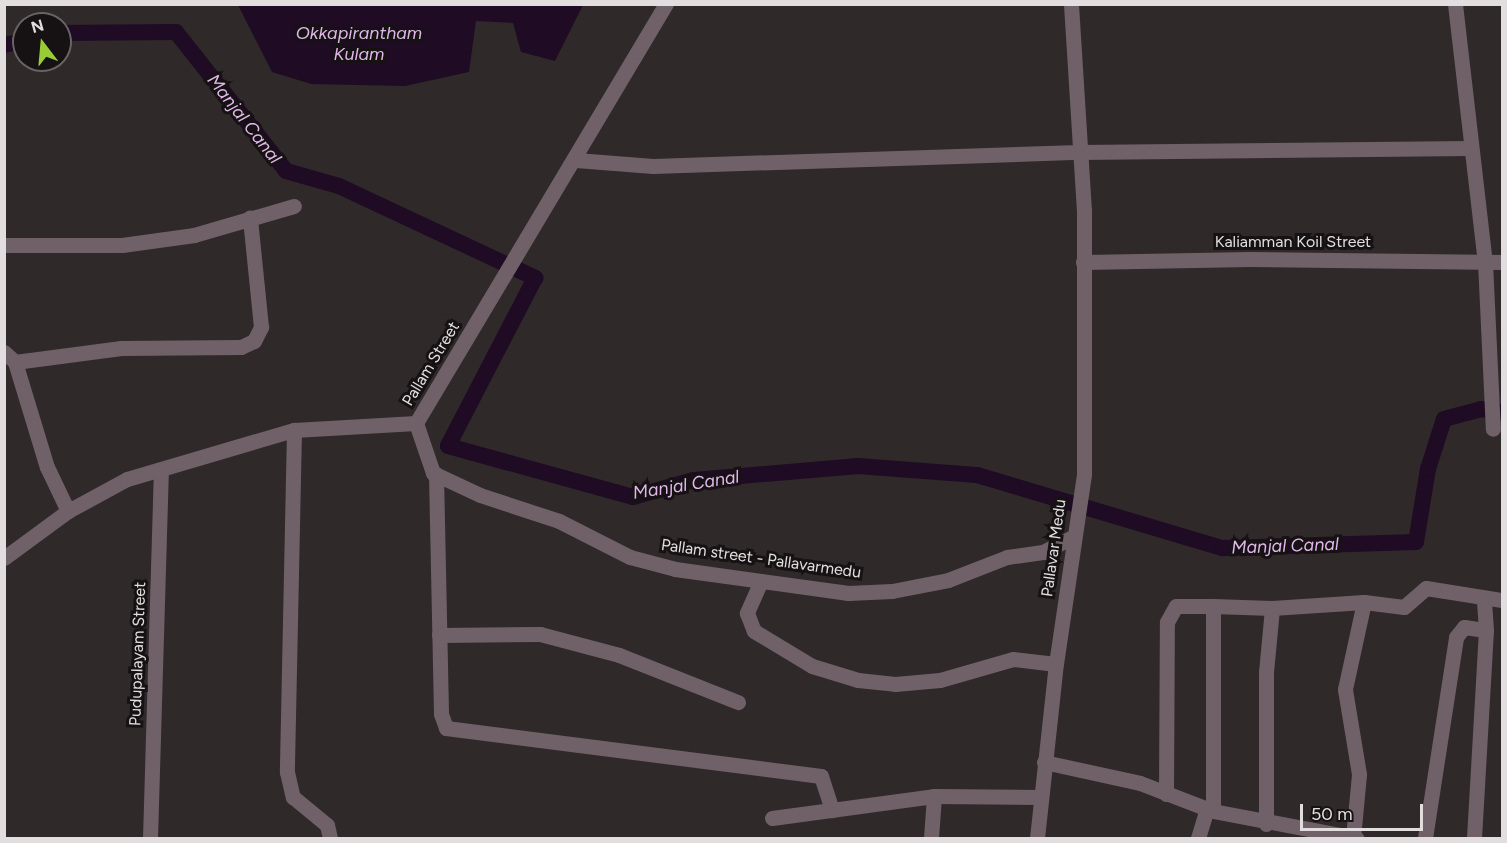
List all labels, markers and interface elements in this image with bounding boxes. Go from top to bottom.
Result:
north arrow [12,12,72,72]
text: N [29,15,46,37]
water label: Okkapirantham Kulam [296,23,422,66]
water label: Manjal Canal [202,70,286,168]
street label: Kaliamman Koil Street [1215,232,1371,252]
street label: Pallam Street [398,318,464,410]
water label: Manjal Canal [631,466,741,504]
street label: Pallavar Medu [1038,498,1070,598]
water label: Manjal Canal [1231,533,1339,559]
street label: Pallam street - Pallavarmedu [660,535,862,583]
street label: Pudupalayam Street [126,582,150,726]
scale bar [1303,792,1426,830]
text: 50 m [1311,803,1353,825]

